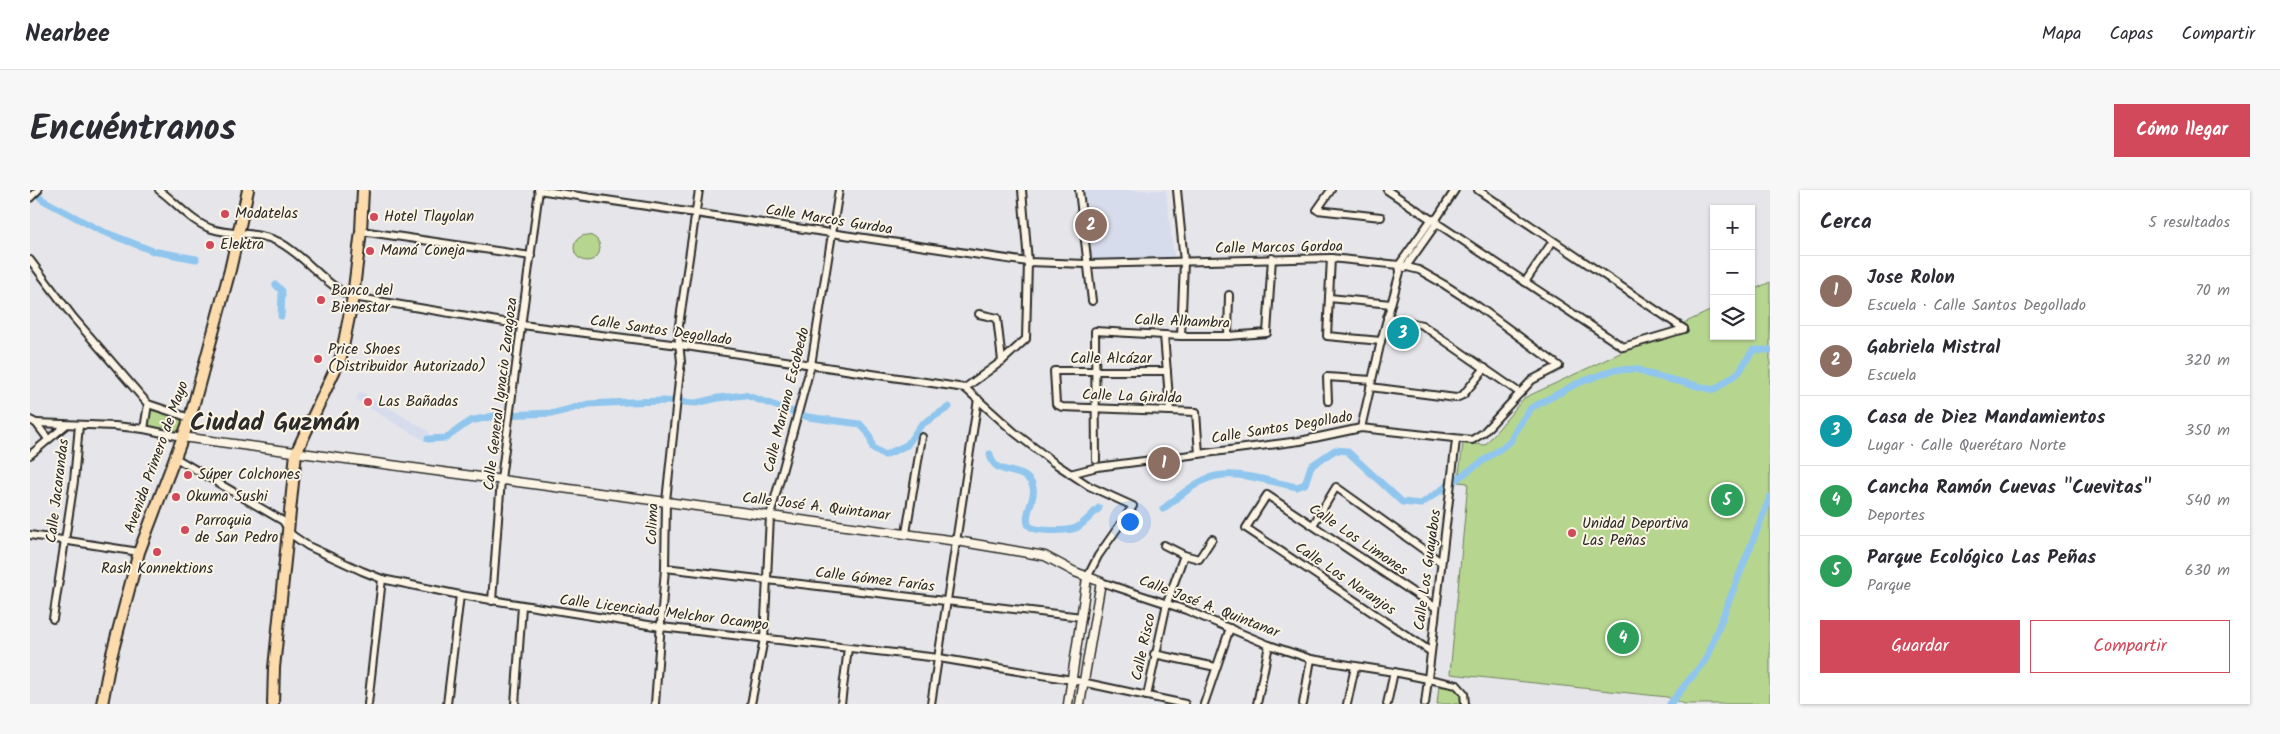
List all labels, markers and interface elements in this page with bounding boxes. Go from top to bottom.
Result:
text: Nearbee [25,15,110,54]
text: Mapa [2042,20,2082,49]
text: Capas [2110,20,2154,49]
text: Compartir [2182,20,2255,49]
text: Encuéntranos [30,102,236,158]
button: Cómo llegar [2114,104,2250,157]
street label: Calle Marcos Gurdoa [764,198,894,242]
place label: Modatelas [235,202,298,226]
place label: Hotel Tlayolan [384,205,474,229]
map controls [1710,205,1755,340]
button: + [1710,205,1755,250]
pin: 2 [1075,206,1107,244]
text: Cerca [1820,206,1872,239]
marker: Modatelas [219,208,231,220]
text: 5 resultados [2148,210,2230,235]
marker: Hotel Tlayolan [368,211,380,223]
place label: Elektra [220,233,264,257]
street label: Calle Marcos Gordoa [1215,235,1343,261]
marker: Elektra [204,239,216,251]
place label: Mamá Coneja [380,239,465,263]
marker: Mamá Coneja [364,245,376,257]
button: − [1710,250,1755,295]
text: Jose Rolon [1867,263,1955,293]
text: 1 [1834,278,1838,303]
text: 70 m [2195,278,2230,303]
place label: Banco del Bienestar [331,279,393,320]
text: Escuela · Calle Santos Degollado [1867,293,2086,318]
marker: Banco del Bienestar [315,294,327,306]
button: layers [1710,295,1755,340]
street label: Calle General Ignacio Zaragoza [477,296,525,492]
street label: Calle Alhambra [1134,308,1230,336]
street label: Calle Santos Degollado [588,309,734,353]
pin: 3 [1387,314,1419,352]
street label: Calle Mariano Escobedo [757,325,817,475]
text: Gabriela Mistral [1867,333,2000,363]
place label: Price Shoes (Distribuidor Autorizado) [328,338,486,379]
street label: Calle Alcázar [1070,347,1153,371]
text: 2 [1831,348,1841,373]
text: 320 m [2184,348,2230,373]
marker: Price Shoes (Distribuidor Autorizado) [312,353,324,365]
text: Escuela [1867,363,1917,388]
street label: Avenida Primero de Mayo [118,377,196,536]
street label: Calle La Giralda [1081,383,1183,411]
place label: Las Bañadas [378,390,459,414]
marker: Las Bañadas [362,396,374,408]
district label: Ciudad Guzmán [190,403,360,443]
text: Casa de Diez Mandamientos [1867,403,2105,433]
street label: Calle Santos Degollado [1209,405,1355,451]
text: 3 [1832,418,1840,443]
text: 350 m [2185,418,2230,443]
text: Lugar · Calle Querétaro Norte [1867,433,2066,458]
street label: Calle Jacarandas [40,437,76,544]
pin: 1 [1148,444,1180,482]
place label: Súper Colchones [198,463,301,487]
marker: Súper Colchones [182,469,194,481]
text: Cancha Ramón Cuevas "Cuevitas" [1867,473,2152,503]
pin: 5 [1711,481,1743,519]
place label: Okuma Sushi [186,485,269,509]
street label: Calle José A. Quintanar [741,486,892,528]
text: 4 [1832,488,1840,513]
text: 540 m [2185,488,2230,513]
marker: Okuma Sushi [170,491,182,503]
street label: Calle Los Limones [1304,498,1413,582]
street label: Colima [640,503,666,545]
text: Deportes [1867,503,1925,528]
street label: Calle Los Guayabos [1408,507,1448,632]
place label: Parroquia de San Pedro [195,509,279,550]
your location [1117,509,1143,535]
place label: Unidad Deportiva Las Peñas [1582,512,1689,553]
marker: Parroquia de San Pedro [179,524,191,536]
marker: Unidad Deportiva Las Peñas [1566,527,1578,539]
street label: Calle Los Naranjos [1289,536,1401,622]
text: Parque Ecológico Las Peñas [1867,543,2096,573]
marker: Rash Konnektions [151,546,163,558]
place label: Rash Konnektions [101,557,214,581]
text: 5 [1832,558,1840,583]
text: 630 m [2185,558,2230,583]
street label: Calle Gómez Farías [814,561,937,599]
street label: Calle José A. Quintanar [1135,569,1284,645]
text: Parque [1867,573,1911,598]
street label: Calle Licenciado Melchor Ocampo [558,588,770,638]
street label: Calle Risco [1125,611,1163,683]
pin: 4 [1607,619,1639,657]
button: Guardar [1820,620,2020,673]
button: Compartir [2030,620,2230,673]

